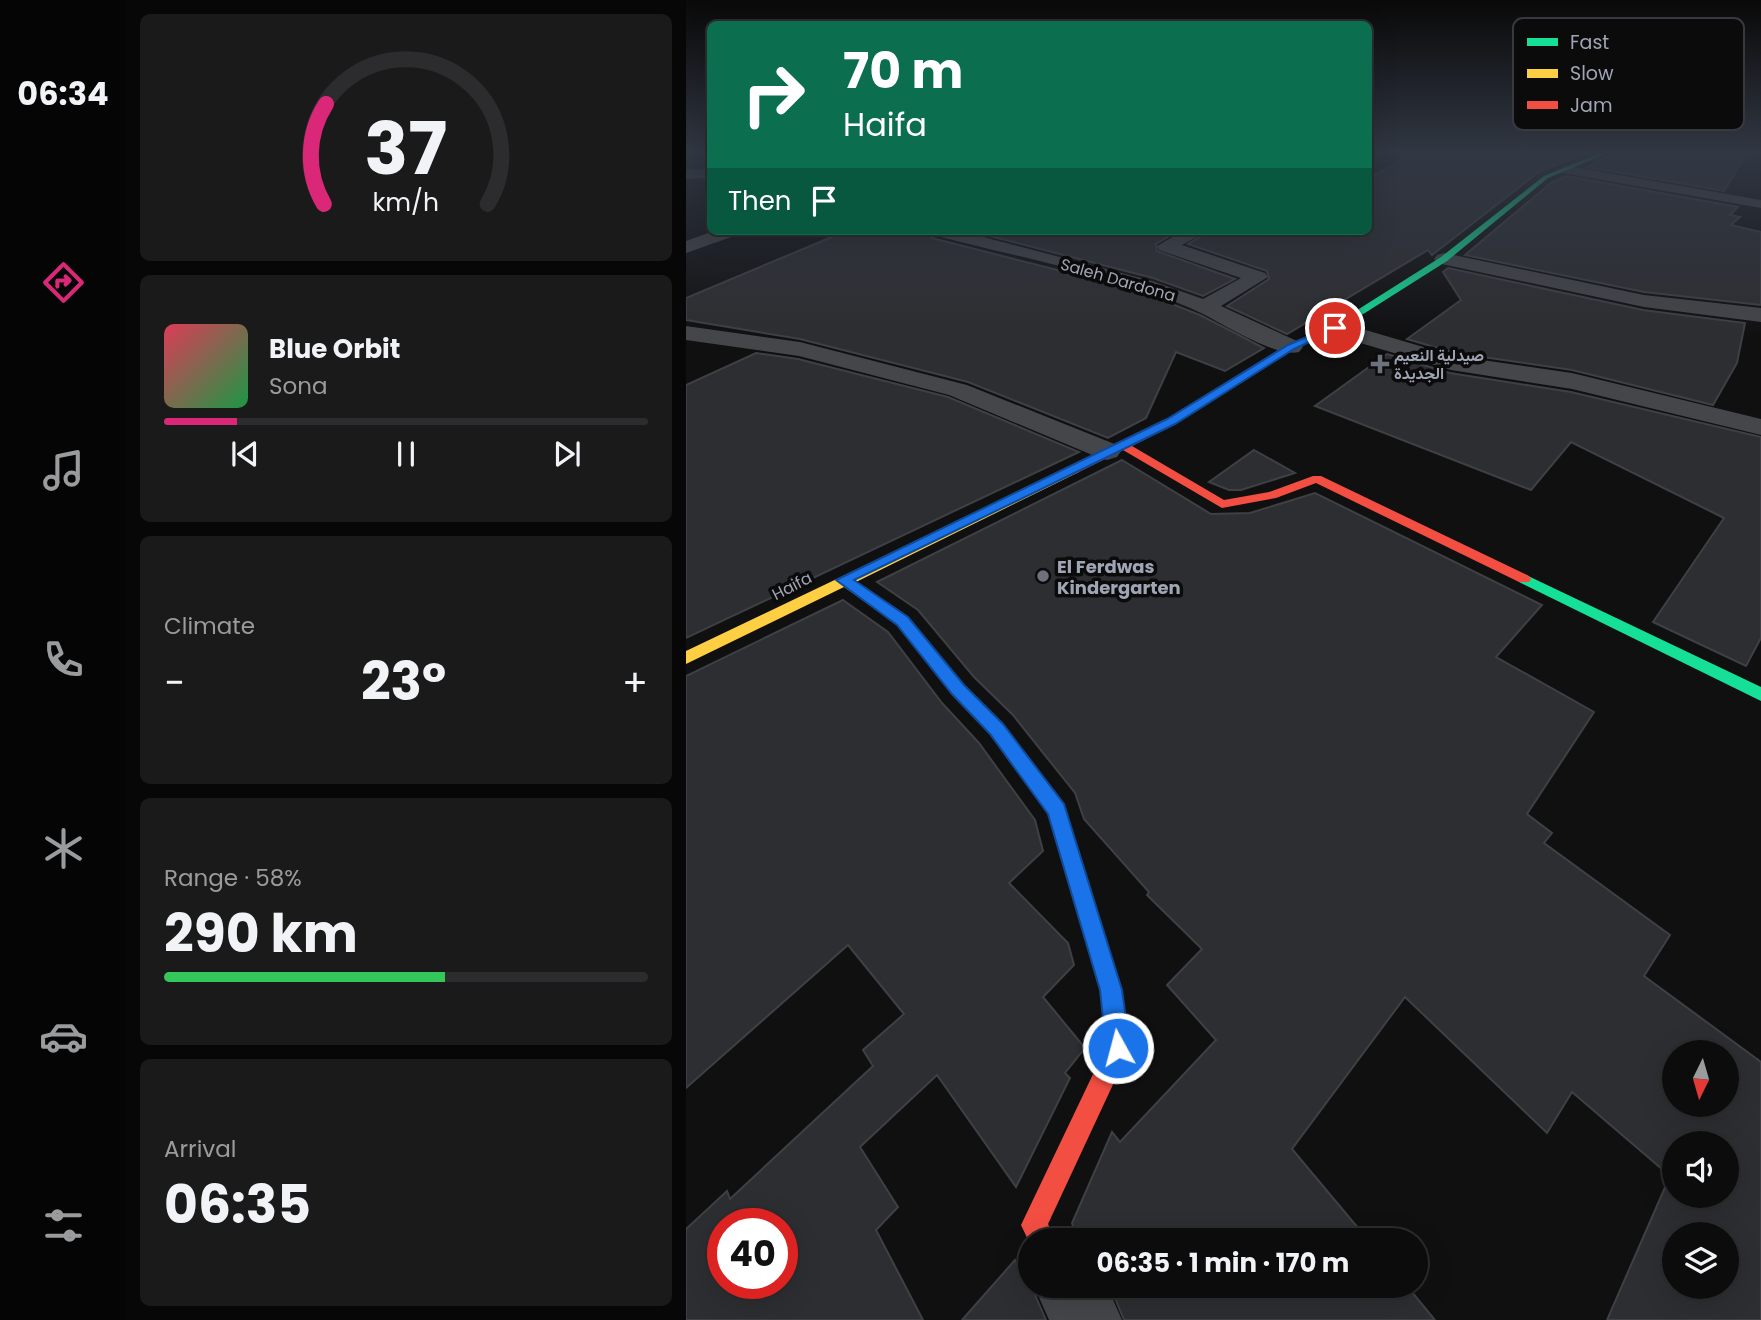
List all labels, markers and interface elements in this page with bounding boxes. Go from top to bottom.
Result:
legend [1513,18,1744,130]
text: Fast [1570,29,1609,56]
text: 70 m [843,37,963,105]
icon: right [728,49,819,140]
text: Slow [1570,60,1614,87]
text: 06:34 [17,71,109,116]
text: Jam [1570,92,1612,119]
text: 37 [365,98,448,199]
text: Haifa [843,102,927,147]
icon: arrive [805,182,843,220]
text: Then [728,183,791,219]
text: km/h [373,184,439,219]
street label: Saleh Dardona [1058,253,1178,307]
icon: directions [39,258,88,307]
pin [1305,298,1365,358]
icon: arrive [1316,309,1354,347]
text: Blue Orbit [269,331,400,367]
place label: صيدلية النعيم الجديدة [1394,344,1484,385]
marker: صيدلية النعيم الجديدة [1372,356,1388,372]
text: Sona [269,370,328,402]
icon: previous [226,435,264,473]
icon: pause [387,435,425,473]
icon: next [548,435,586,473]
icon: music [39,446,88,495]
place label: El Ferdwas Kindergarten [1057,554,1181,600]
street label: Haifa [768,566,816,606]
marker: El Ferdwas Kindergarten [1035,568,1051,584]
text: Climate [164,610,255,642]
icon: phone [39,635,88,684]
text: 23° [361,645,446,718]
text: − [164,656,185,709]
text: + [622,656,648,709]
icon: climate [39,824,88,873]
text: Range · 58% [164,862,302,894]
text: 290 km [164,897,358,970]
position arrow [1081,1011,1155,1085]
icon: car [39,1012,88,1061]
north arrow [1662,1040,1740,1116]
map controls [1662,1040,1739,1299]
button: sound [1662,1131,1739,1208]
text: Arrival [164,1133,236,1165]
text: 06:35 [164,1168,311,1241]
icon: filters [39,1201,88,1250]
speed limit sign: 40 [707,1208,798,1299]
button: layers [1662,1222,1739,1299]
text: 06:35 · 1 min · 170 m [1097,1245,1349,1281]

